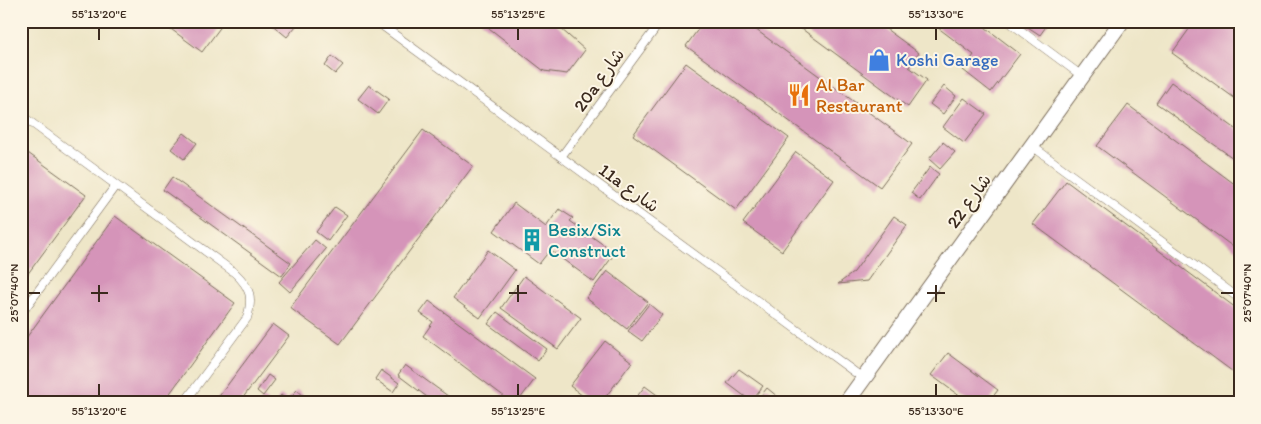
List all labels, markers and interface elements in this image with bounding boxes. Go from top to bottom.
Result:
text: 55°13'20"E [71,7,127,21]
text: 55°13'25"E [491,7,545,21]
text: 55°13'30"E [908,7,964,21]
street label: 20a شارع [569,44,630,117]
shop icon: Koshi Garage [866,47,892,73]
place label: Koshi Garage [896,49,999,71]
place label: Al Bar Restaurant [816,74,903,117]
restaurant icon: Al Bar Restaurant [786,82,812,108]
street label: 11a شارع [594,159,663,218]
street label: شارع 22 [942,169,997,233]
place label: Besix/Six Construct [548,219,626,262]
building icon: Besix/Six Construct [519,227,545,253]
text: 25°07'40"N [7,264,21,322]
text: 25°07'40"N [1240,264,1254,322]
text: 55°13'20"E [71,404,127,418]
text: 55°13'25"E [491,404,545,418]
text: 55°13'30"E [908,404,964,418]

